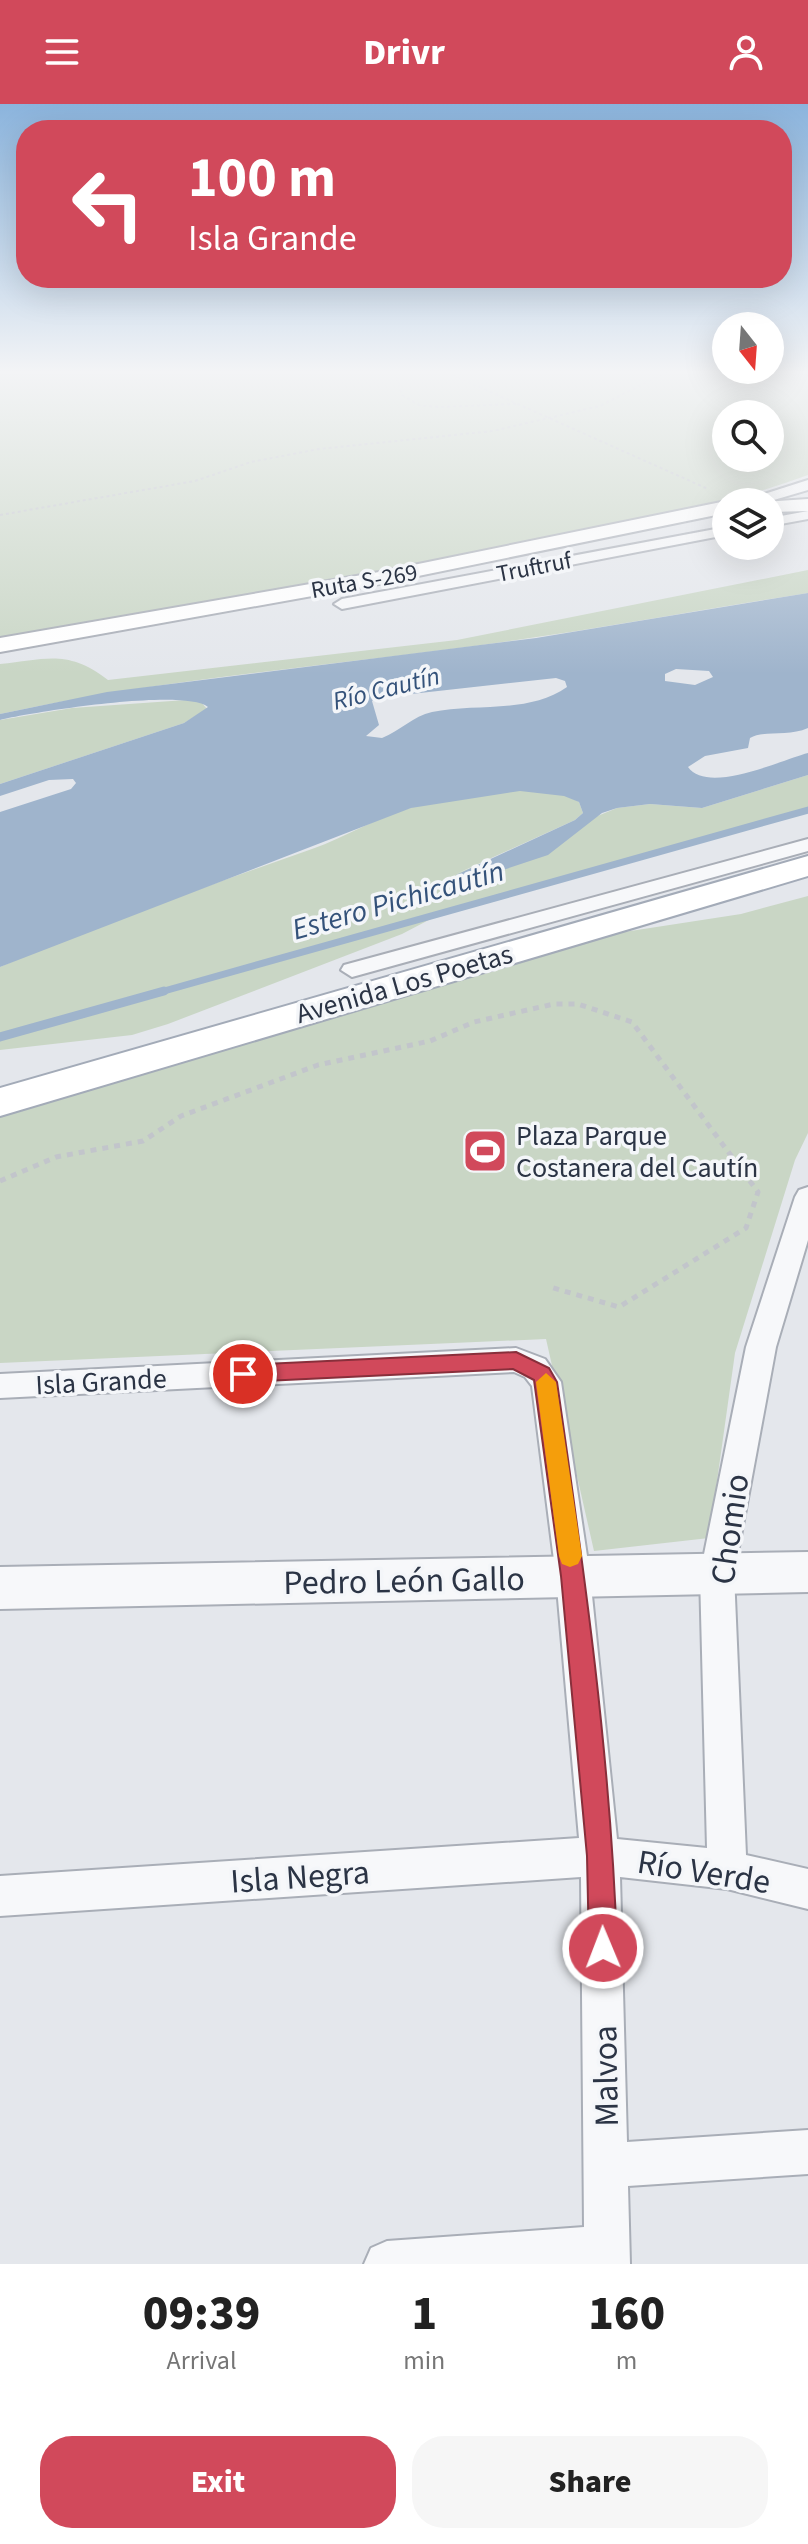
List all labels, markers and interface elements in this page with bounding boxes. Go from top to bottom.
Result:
text: Drivr [363,27,445,78]
icon: menu [40,30,84,74]
icon: person [724,30,768,74]
text: 100 m [188,139,336,218]
icon: left [56,152,160,256]
text: Isla Grande [188,213,357,264]
north arrow [712,312,784,384]
map controls [712,312,784,560]
button: search [712,400,784,472]
button: layers [712,488,784,560]
street label: Truftruf [494,543,576,592]
street label: Ruta S-269 [308,555,420,608]
water label: Río Cautín [329,657,444,720]
water label: Estero Pichicautín [287,850,509,951]
street label: Avenida Los Poetas [291,934,517,1034]
place label: Plaza Parque Costanera del Cautín [516,1116,758,1188]
sports icon: Plaza Parque Costanera del Cautín [461,1127,509,1175]
pin [209,1340,277,1408]
icon: arrive [221,1352,265,1396]
street label: Isla Grande [35,1359,168,1405]
street label: Chomio [698,1471,762,1588]
street label: Pedro León Gallo [283,1555,525,1608]
street label: Río Verde [634,1838,774,1907]
street label: Isla Negra [229,1848,371,1907]
position arrow [561,1906,645,1990]
street label: Malvoa [581,2025,632,2127]
text: 09:39 [143,2280,260,2348]
text: 1 [411,2280,437,2348]
text: 160 [588,2280,665,2348]
text: Arrival [167,2342,237,2379]
text: min [403,2342,445,2379]
text: m [616,2342,637,2379]
button: Exit [40,2436,396,2528]
button: Share [412,2436,768,2528]

